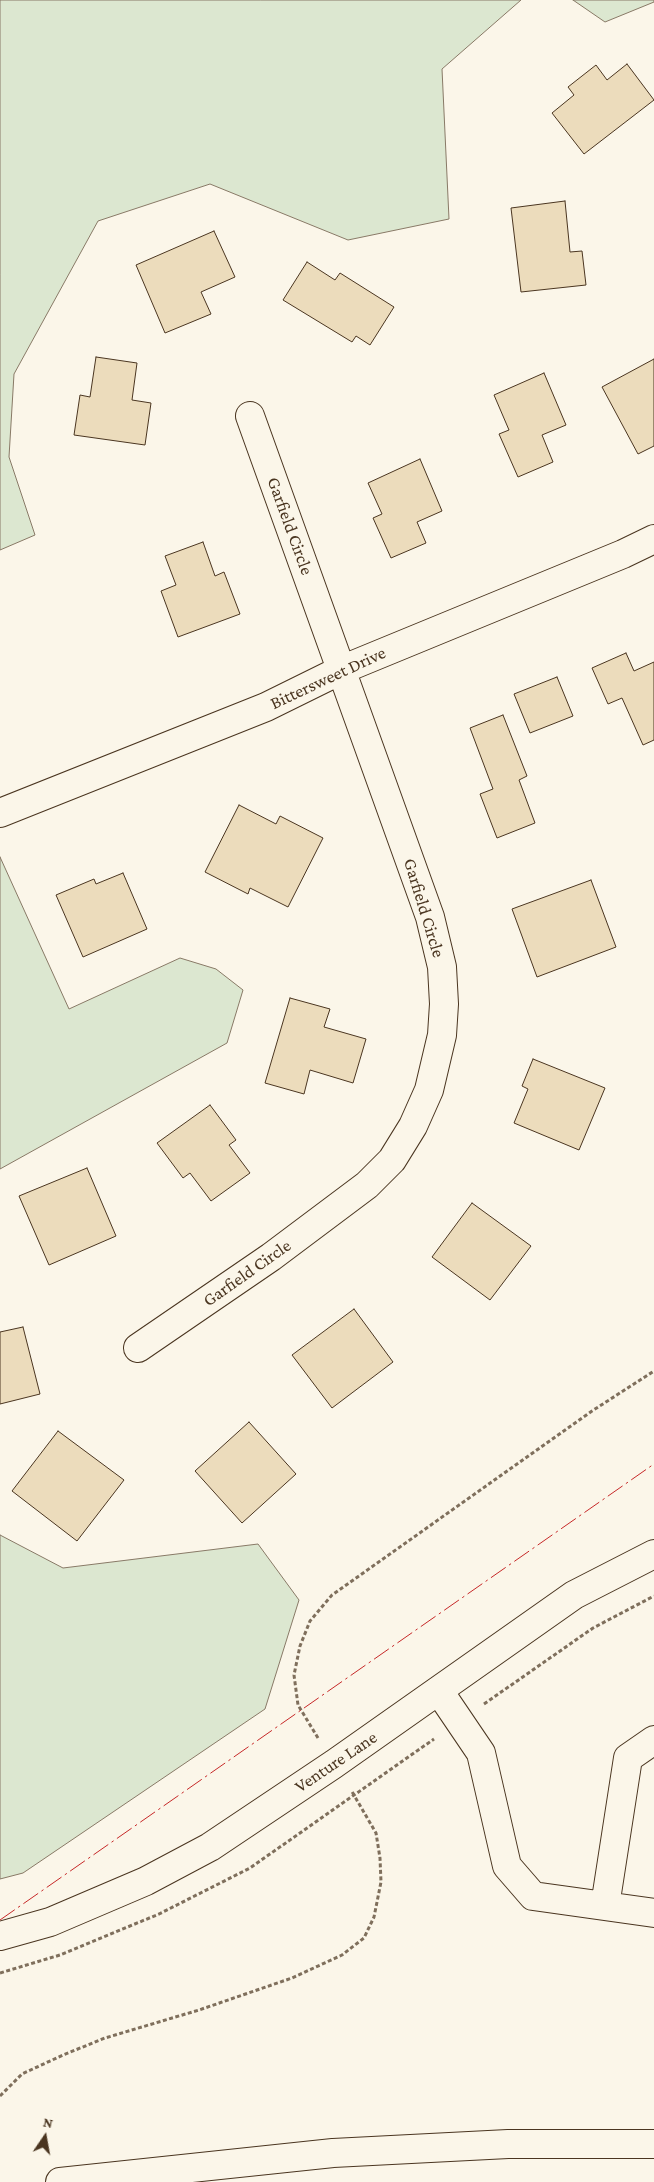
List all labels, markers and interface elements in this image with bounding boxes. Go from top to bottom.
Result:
street label: Garfield Circle [262,474,318,578]
street label: Bittersweet Drive [267,642,389,714]
street label: Garfield Circle [399,856,449,960]
street label: Garfield Circle [199,1235,295,1311]
street label: Venture Lane [291,1727,381,1797]
north arrow [20,2112,70,2162]
text: N [42,2114,54,2131]

